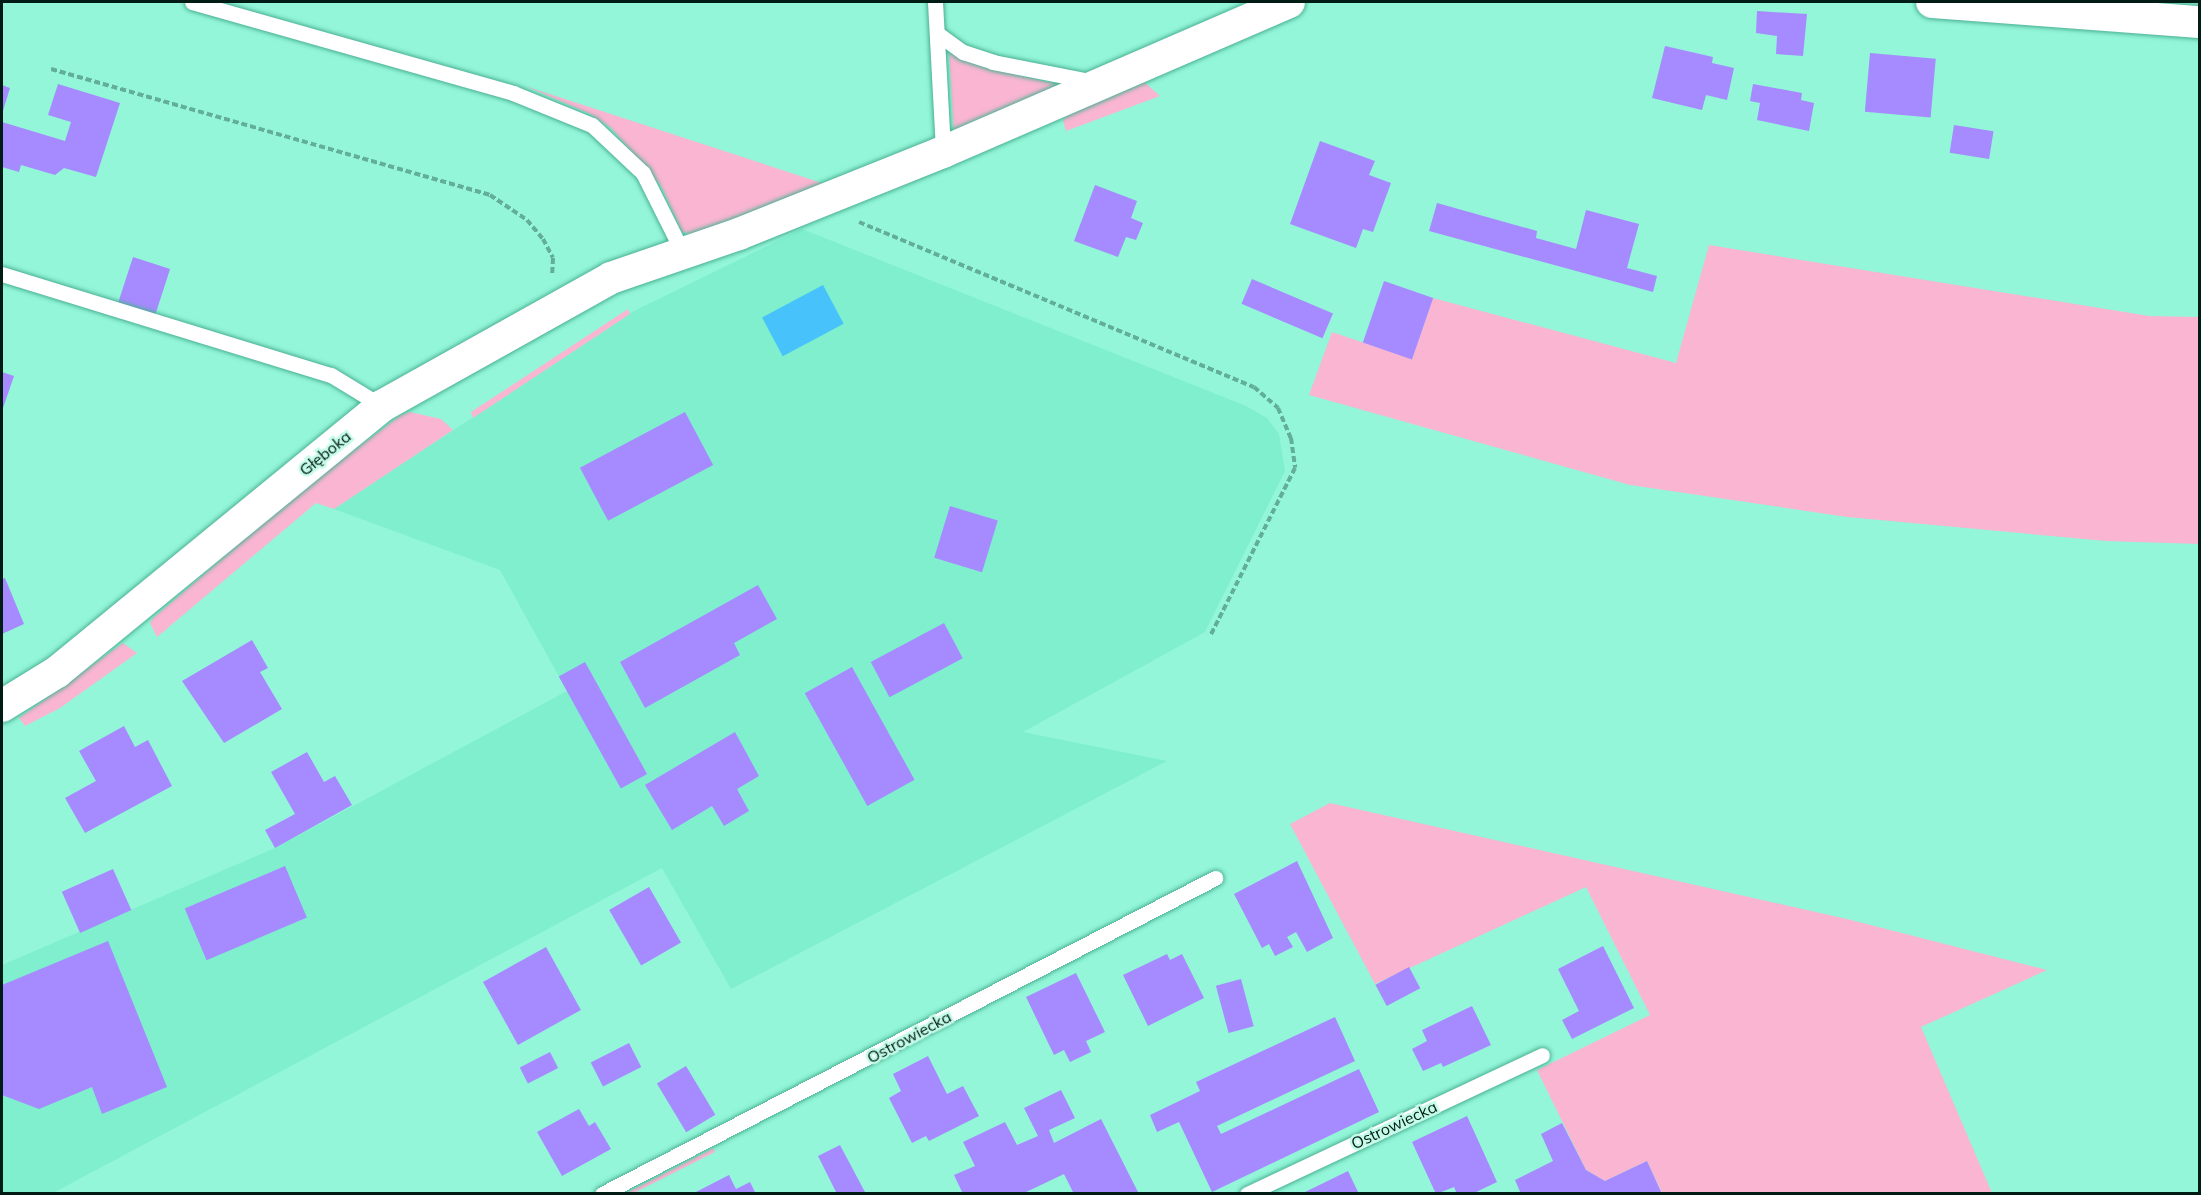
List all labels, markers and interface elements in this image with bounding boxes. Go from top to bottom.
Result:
street label: Głęboka [295,426,355,480]
street label: Ostrowiecka [864,1007,954,1067]
street label: Ostrowiecka [1348,1097,1440,1153]

